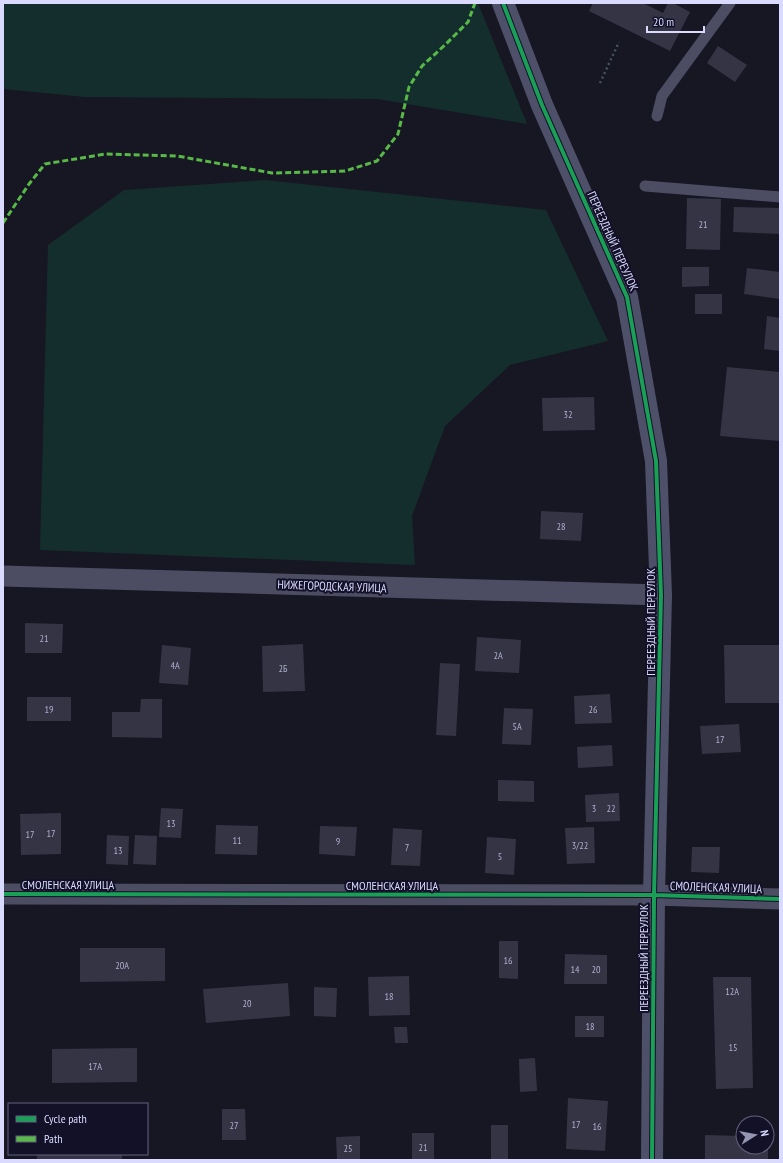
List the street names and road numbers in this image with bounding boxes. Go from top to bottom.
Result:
street label: ПЕРЕЕЗДНЫЙ ПЕРЕУЛОК [584,189,642,293]
street label: ПЕРЕЕЗДНЫЙ ПЕРЕУЛОК [643,568,658,676]
street label: НИЖЕГОРОДСКАЯ УЛИЦА [277,577,387,595]
street label: СМОЛЕНСКАЯ УЛИЦА [22,877,114,892]
street label: СМОЛЕНСКАЯ УЛИЦА [346,878,438,893]
street label: СМОЛЕНСКАЯ УЛИЦА [670,878,763,896]
street label: ПЕРЕЕЗДНЫЙ ПЕРЕУЛОК [636,904,651,1012]

